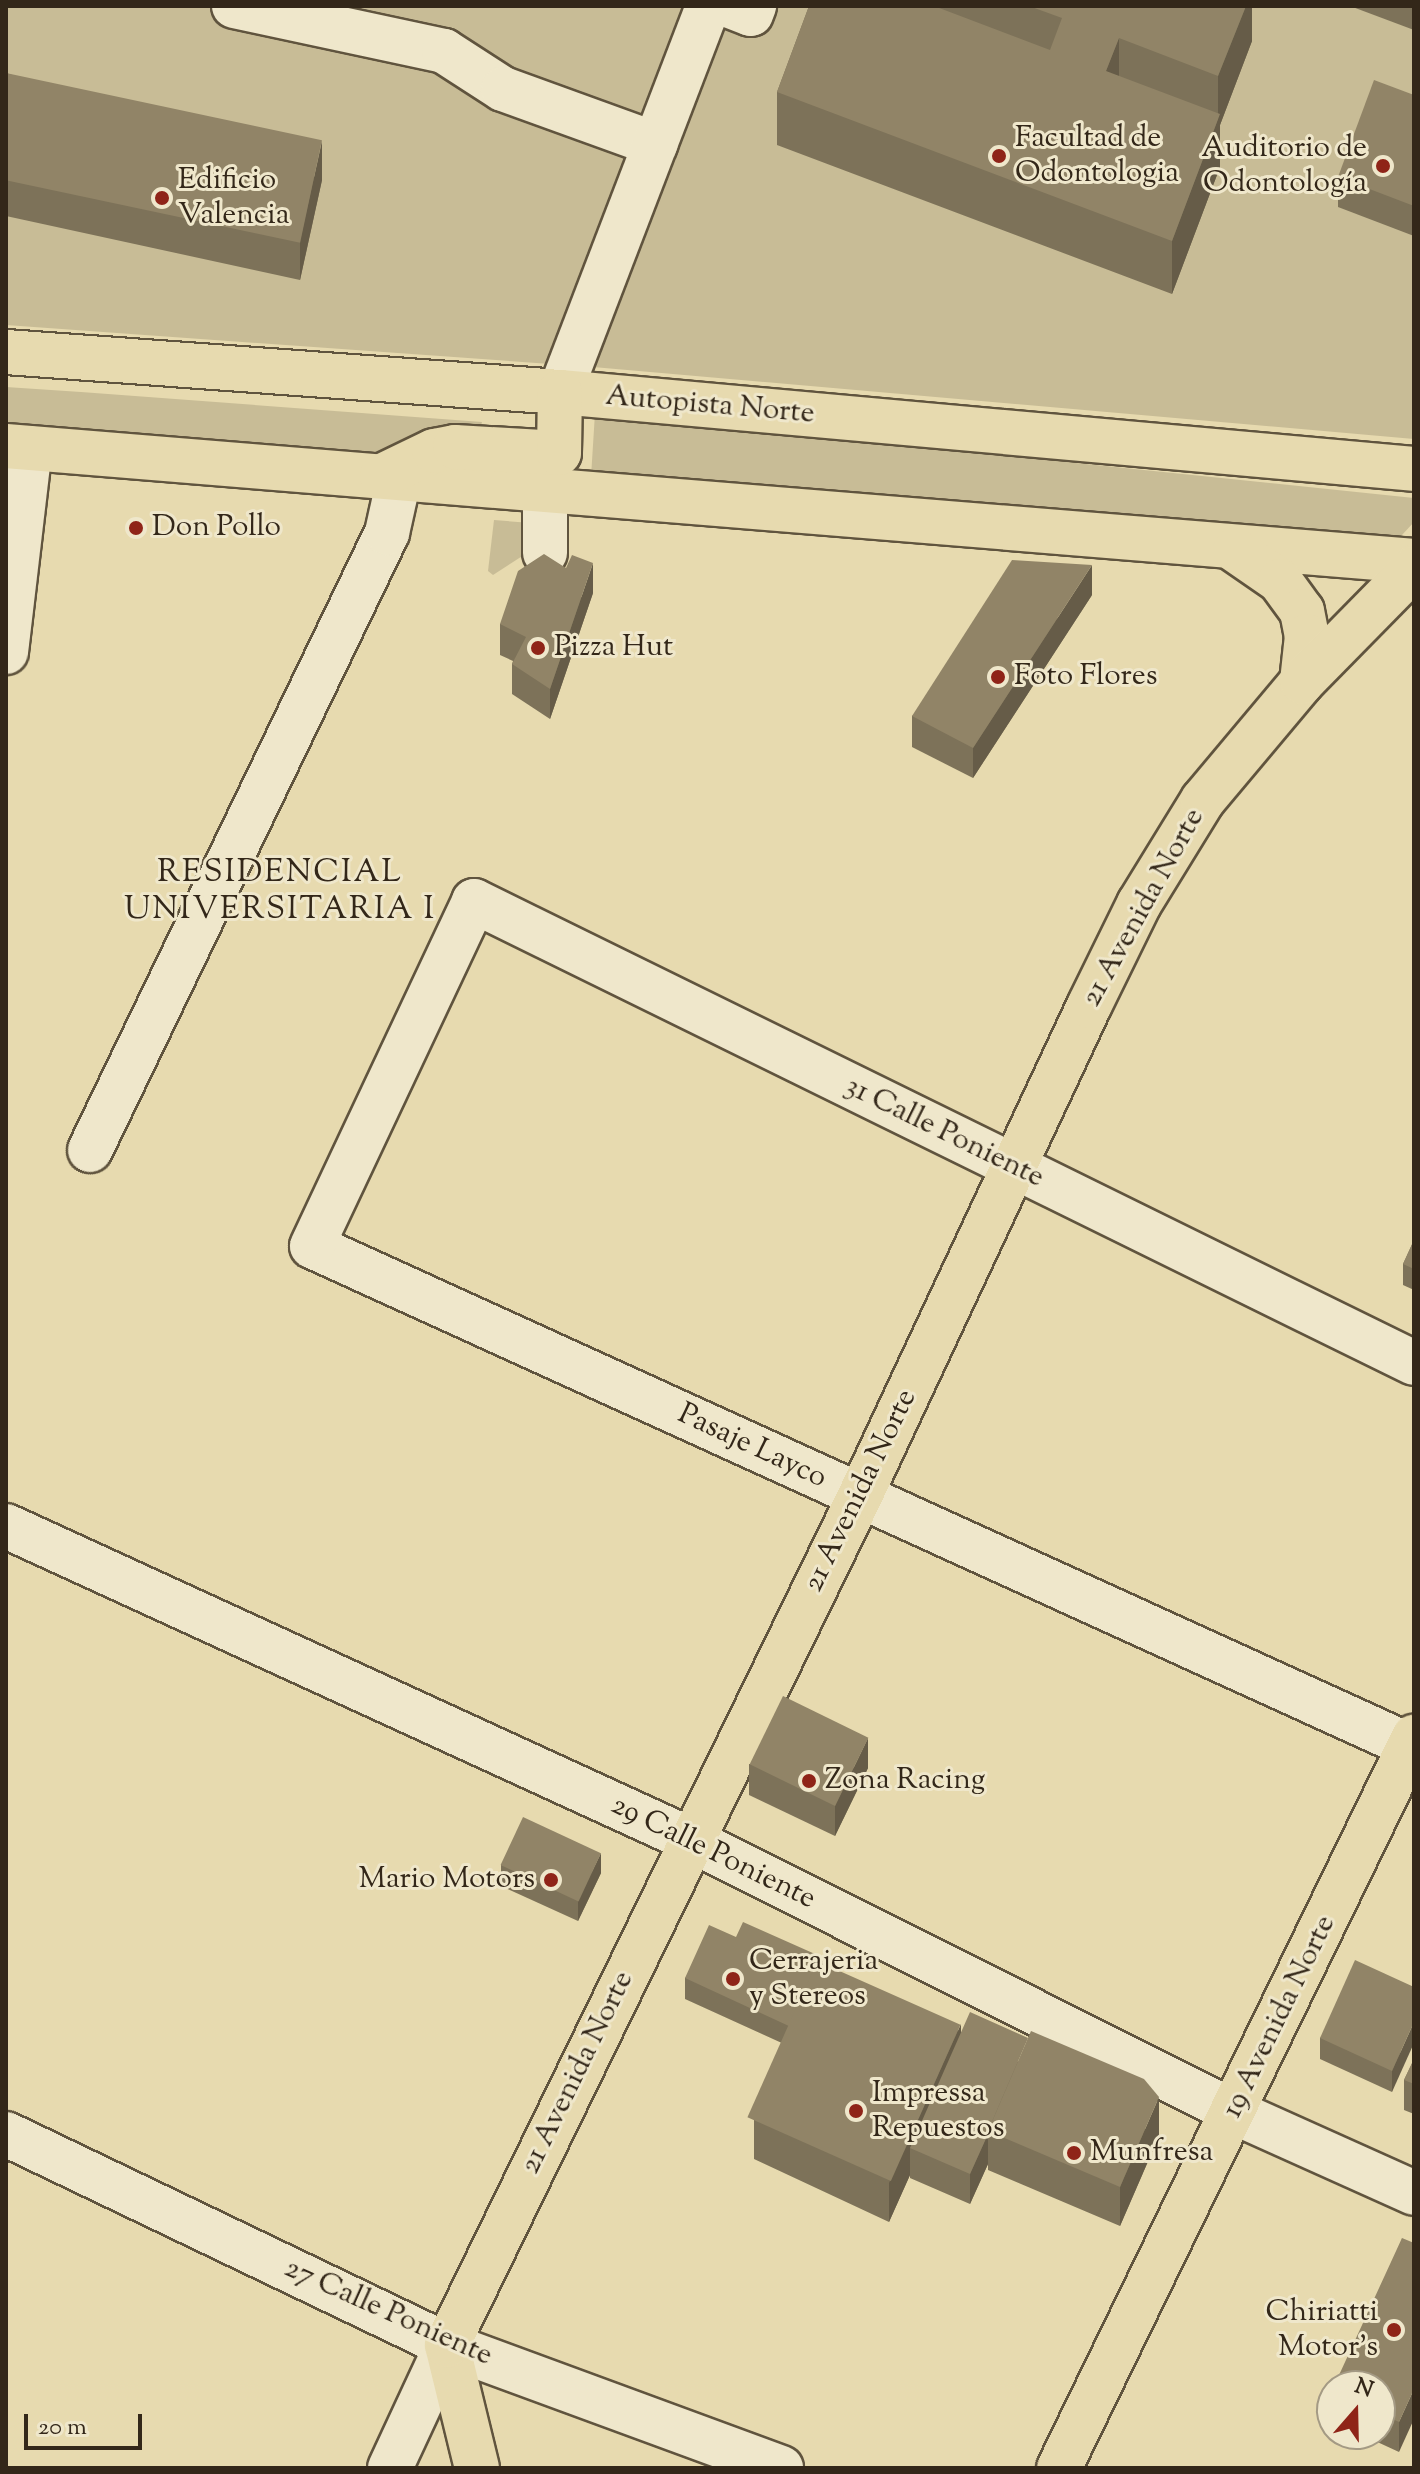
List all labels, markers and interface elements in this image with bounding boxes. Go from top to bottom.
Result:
place label: Facultad de Odontologia [1015,121,1179,192]
place label: Auditorio de Odontología [1201,131,1367,202]
marker: Facultad de Odontologia [990,147,1008,165]
marker: Auditorio de Odontología [1374,157,1392,175]
place label: Edificio Valencia [178,163,290,234]
marker: Edificio Valencia [153,189,171,207]
street label: Autopista Norte [604,379,816,433]
place label: Don Pollo [152,510,281,546]
marker: Don Pollo [127,519,145,537]
place label: Pizza Hut [554,630,673,666]
marker: Pizza Hut [529,639,547,657]
place label: Foto Flores [1014,659,1158,695]
marker: Foto Flores [989,668,1007,686]
street label: 21 Avenida Norte [1075,803,1213,1013]
district label: RESIDENCIAL UNIVERSITARIA I [124,855,436,930]
street label: 31 Calle Poniente [839,1069,1049,1197]
street label: 21 Avenida Norte [796,1384,926,1598]
street label: Pasaje Layco [672,1397,832,1497]
place label: Zona Racing [825,1763,985,1799]
marker: Zona Racing [800,1772,818,1790]
street label: 29 Calle Poniente [605,1788,821,1918]
place label: Mario Motors [359,1862,535,1898]
marker: Mario Motors [542,1871,560,1889]
street label: 19 Avenida Norte [1215,1910,1345,2124]
place label: Cerrajeria y Stereos [749,1944,878,2014]
street label: 21 Avenida Norte [513,1966,643,2180]
marker: Cerrajeria y Stereos [724,1970,742,1988]
place label: Impressa Repuestos [872,2076,1005,2146]
marker: Impressa Repuestos [847,2102,865,2120]
place label: Munfresa [1090,2135,1213,2171]
marker: Munfresa [1065,2144,1083,2162]
street label: 27 Calle Poniente [279,2251,497,2375]
place label: Chiriatti Motor's [1265,2295,1378,2366]
marker: Chiriatti Motor's [1385,2321,1403,2339]
north arrow [1316,2370,1396,2450]
text: N [1350,2371,1377,2407]
scale bar [28,2398,146,2448]
text: 20 m [38,2411,87,2445]

